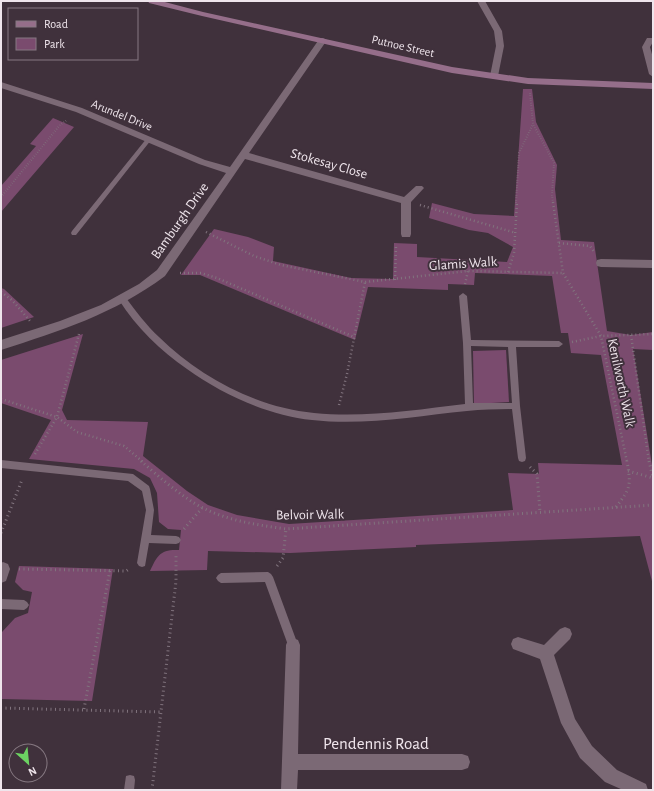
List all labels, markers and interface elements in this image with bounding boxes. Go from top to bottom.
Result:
legend [8,8,138,60]
text: Road [44,18,68,30]
street label: Putnoe Street [371,33,436,59]
text: Park [44,38,65,50]
street label: Arundel Drive [90,97,154,133]
street label: Stokesay Close [289,146,369,182]
street label: Bamburgh Drive [149,180,211,262]
street label: Glamis Walk [429,255,498,273]
street label: Kenilworth Walk [605,337,637,429]
street label: Belvoir Walk [276,507,345,523]
street label: Pendennis Road [323,735,429,752]
north arrow [8,743,48,783]
text: N [26,765,38,778]

